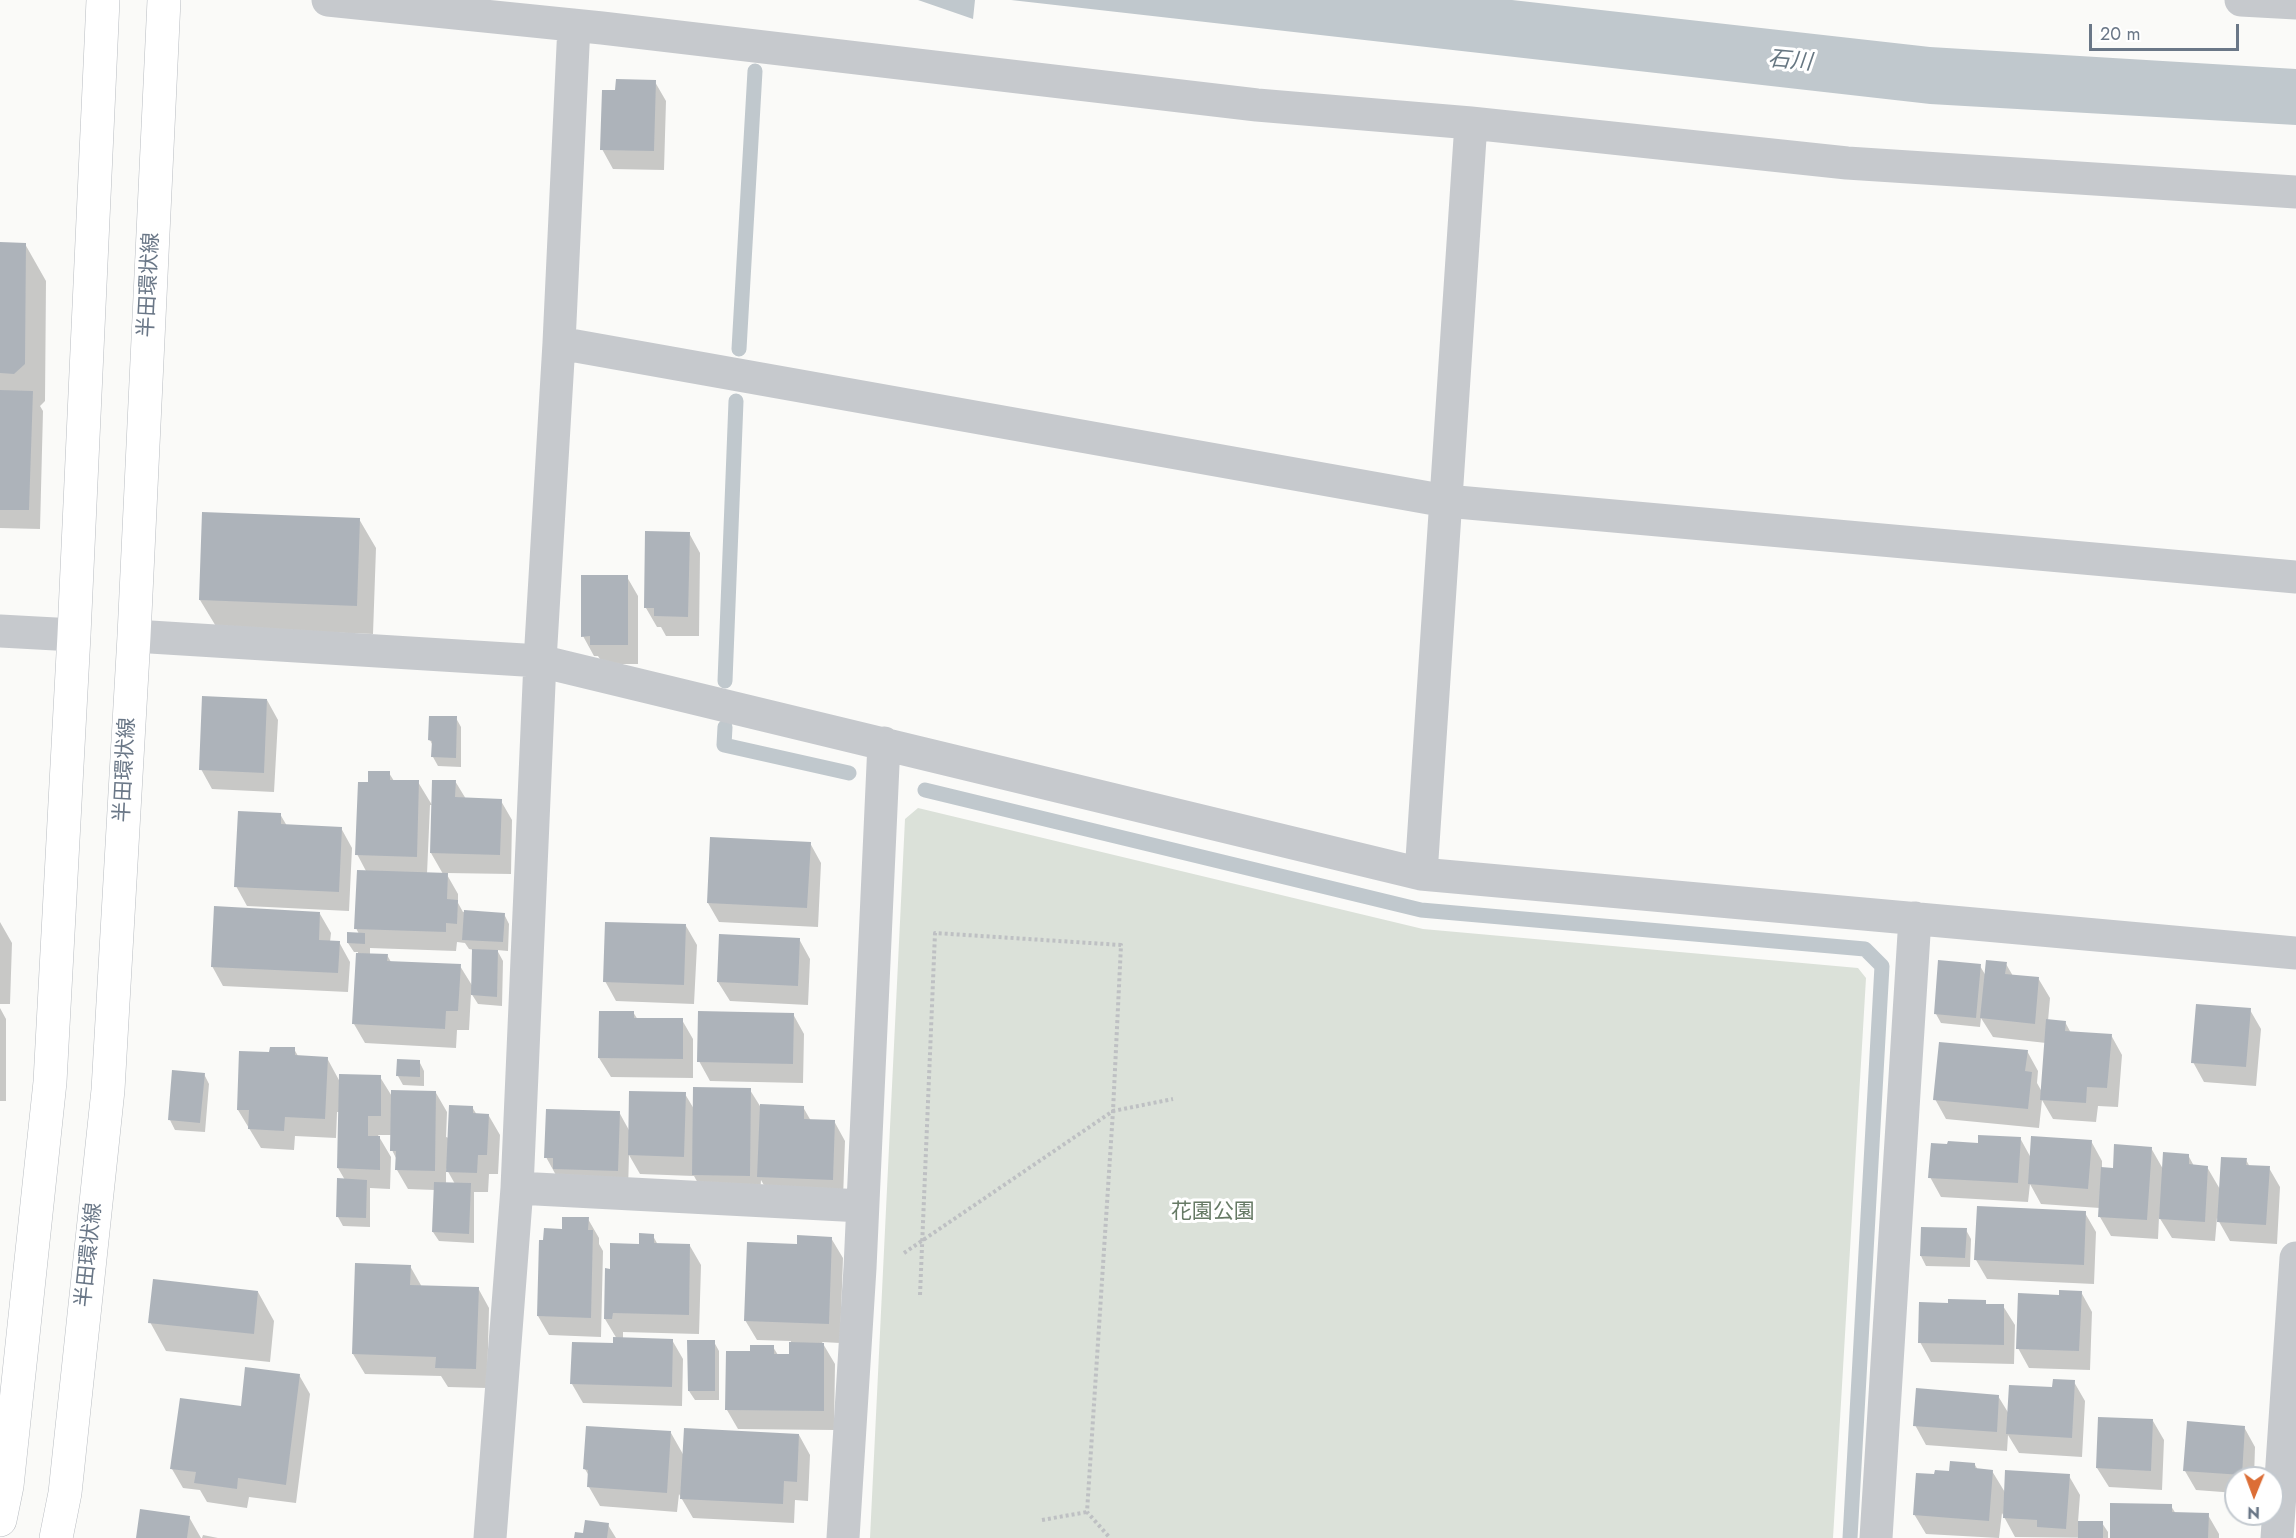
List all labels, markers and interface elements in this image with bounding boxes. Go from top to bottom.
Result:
scale bar [2092,12,2242,50]
text: 20 m [2100,21,2140,47]
water label: 石川 [1767,47,1813,77]
street label: 半田環状線 [135,232,165,338]
street label: 半田環状線 [111,717,141,823]
park label: 花園公園 [1171,1200,1255,1226]
street label: 半田環状線 [72,1201,108,1309]
north arrow [2224,1466,2284,1526]
text: N [2247,1501,2260,1524]

